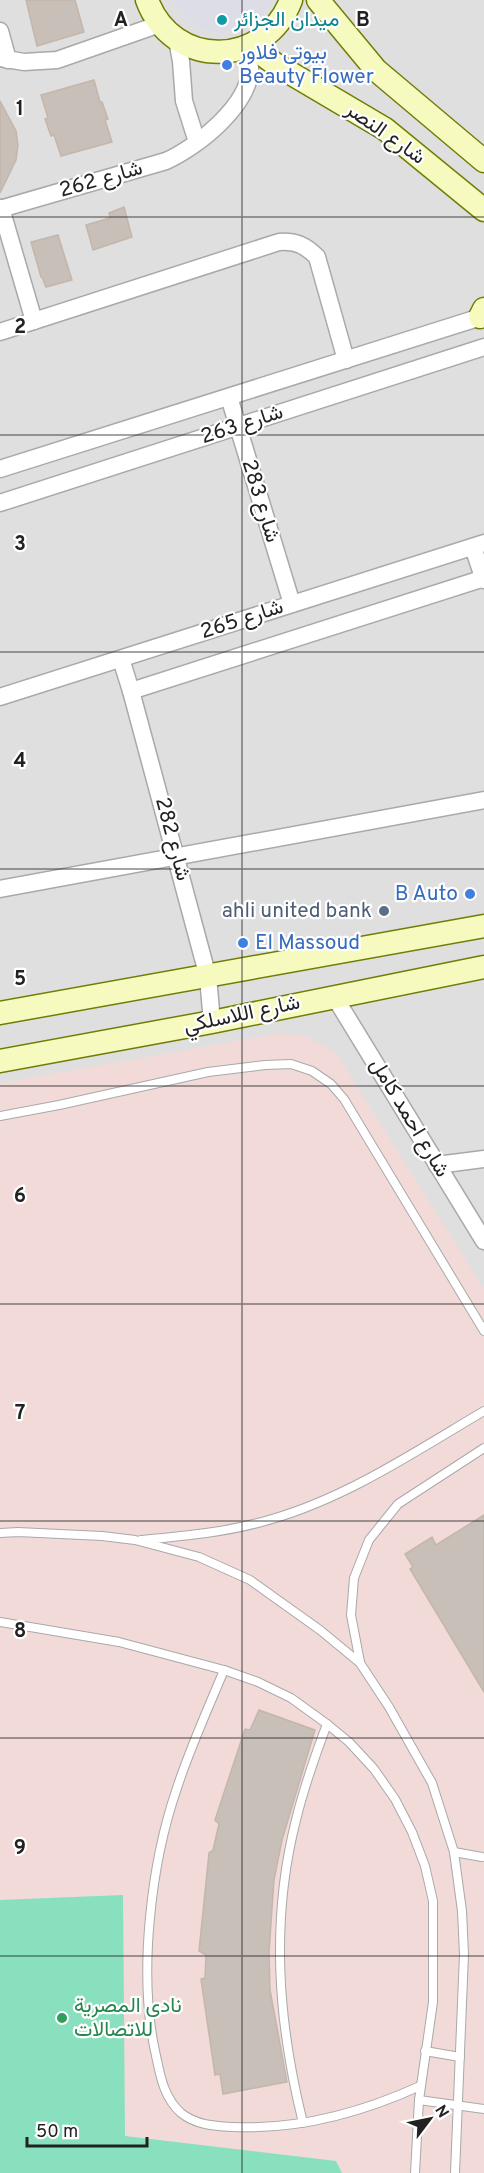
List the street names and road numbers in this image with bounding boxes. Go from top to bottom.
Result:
street label: شارع النصر [339,96,430,171]
street label: شارع 262 [56,155,146,205]
street label: شارع 263 [197,399,287,451]
street label: شارع 283 [235,456,285,546]
street label: شارع 265 [197,594,287,646]
street label: شارع 282 [148,794,196,884]
street label: شارع اللاسلكي [181,989,303,1042]
street label: شارع احمد كامل [363,1053,455,1183]

